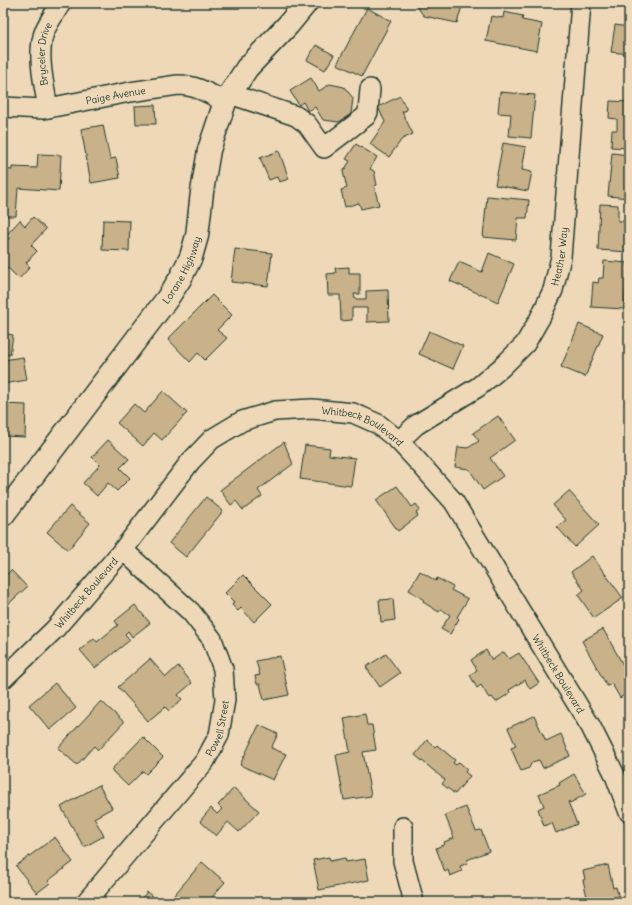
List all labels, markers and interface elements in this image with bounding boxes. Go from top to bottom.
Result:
street label: Bryceler Drive [34,20,54,87]
street label: Paige Avenue [85,83,146,107]
street label: Heather Way [548,227,570,287]
street label: Lorane Highway [159,235,203,306]
street label: Whitbeck Boulevard [321,403,407,449]
street label: Whitbeck Boulevard [52,554,121,631]
street label: Whitbeck Boulevard [530,632,588,716]
street label: Powell Street [202,699,231,758]

